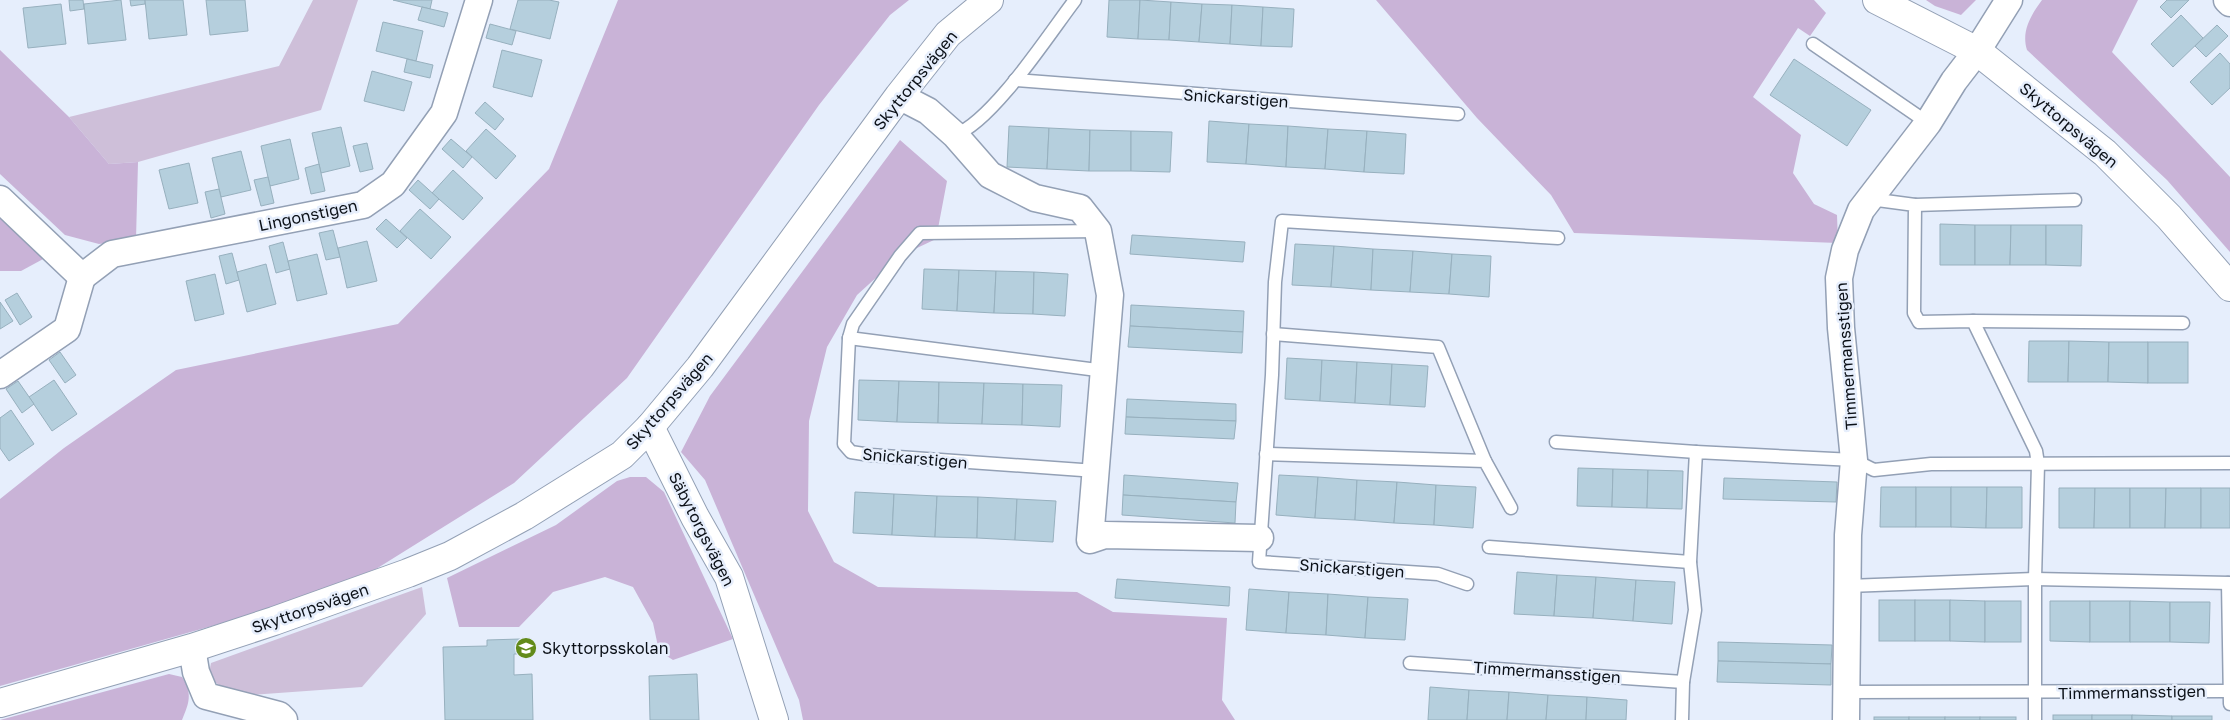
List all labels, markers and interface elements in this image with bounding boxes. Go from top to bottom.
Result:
street label: Skyttorpsvägen [869,26,961,134]
street label: Skyttorpsvägen [2016,78,2122,172]
street label: Snickarstigen [1183,84,1289,112]
street label: Lingonstigen [257,195,359,235]
street label: Timmermansstigen [1831,282,1861,430]
street label: Skyttorpsvägen [621,348,717,454]
street label: Snickarstigen [862,443,968,473]
street label: Säbytorgsvägen [665,469,739,589]
street label: Snickarstigen [1299,554,1405,582]
street label: Skyttorpsvägen [249,579,371,637]
school or university icon: Skyttorpsskolan [514,636,538,660]
place label: Skyttorpsskolan [542,638,668,658]
street label: Timmermansstigen [1473,657,1621,687]
street label: Timmermansstigen [2058,681,2206,703]

